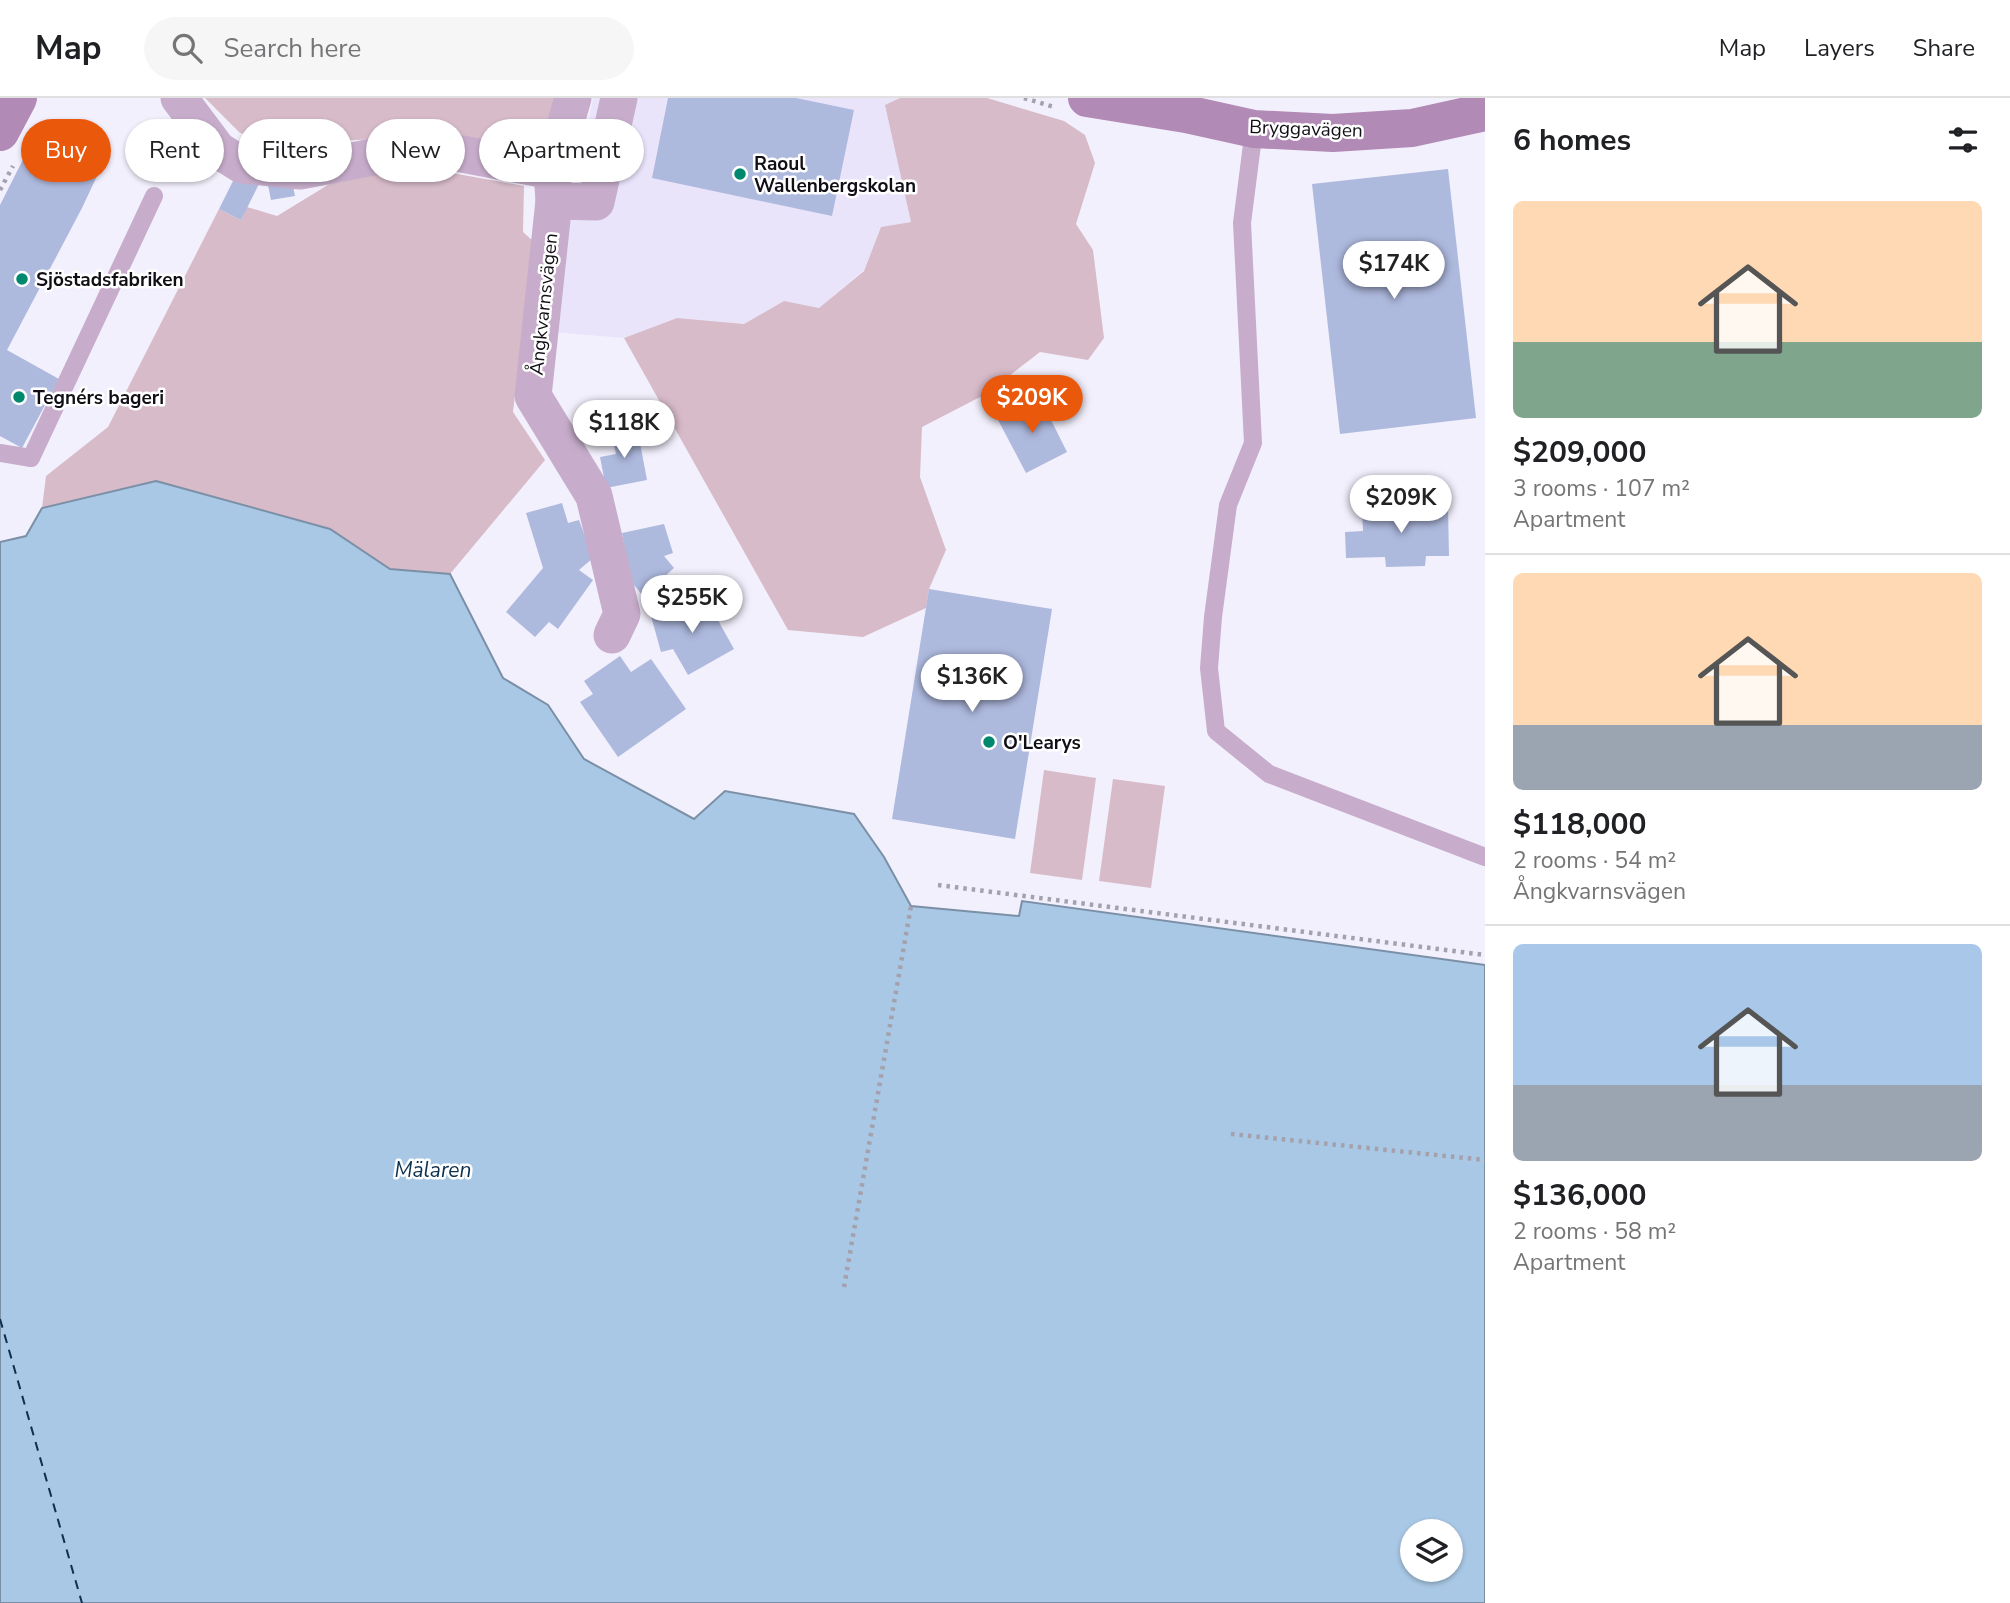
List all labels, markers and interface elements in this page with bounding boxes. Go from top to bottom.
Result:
search box [144,17,634,80]
text: Map [35,26,102,71]
icon: search [168,29,206,67]
text: Search here [224,31,361,66]
text: Map [1719,32,1766,64]
text: Layers [1804,32,1875,64]
text: Share [1913,32,1975,64]
street label: Bryggavägen [1249,114,1363,144]
chip: Buy [21,119,111,182]
chip: Rent [125,119,224,182]
chip: Filters [238,119,352,182]
chip: New [366,119,465,182]
chip: Apartment [479,119,644,182]
text: 6 homes [1513,120,1631,161]
icon: filters [1944,121,1982,159]
place label: Raoul Wallenbergskolan [754,151,916,199]
marker: Raoul Wallenbergskolan [732,166,748,182]
street label: Ångkvarnsvägen [523,232,564,377]
pin: $174K [1345,242,1443,301]
icon: home [1685,246,1811,372]
text: $174K [1359,248,1429,279]
place label: Sjöstadsfabriken [36,267,184,293]
marker: Sjöstadsfabriken [14,271,30,287]
pin: $209K [983,376,1081,435]
text: $209K [997,382,1067,413]
place label: Tegnérs bageri [33,385,164,411]
marker: Tegnérs bageri [11,389,27,405]
pin: $118K [575,400,673,460]
text: $118K [589,407,659,438]
text: $209,000 [1513,432,1646,473]
text: 3 rooms · 107 m² [1513,473,1690,504]
pin: $209K [1352,476,1450,535]
text: $209K [1366,482,1436,513]
text: Apartment [1513,504,1625,535]
pin: $255K [643,575,741,635]
text: $255K [657,582,727,613]
icon: home [1685,618,1811,744]
pin: $136K [923,654,1021,714]
text: $136K [937,661,1007,692]
place label: O'Learys [1003,730,1081,756]
marker: O'Learys [981,734,997,750]
text: $118,000 [1513,804,1646,845]
text: 2 rooms · 54 m² [1513,845,1676,876]
text: Ångkvarnsvägen [1513,876,1686,907]
icon: home [1685,989,1811,1115]
water label: Mälaren [395,1156,471,1184]
text: $136,000 [1513,1175,1646,1216]
text: 2 rooms · 58 m² [1513,1216,1676,1247]
text: Apartment [1513,1247,1625,1278]
map controls [1400,1519,1463,1582]
button: layers [1400,1519,1463,1582]

